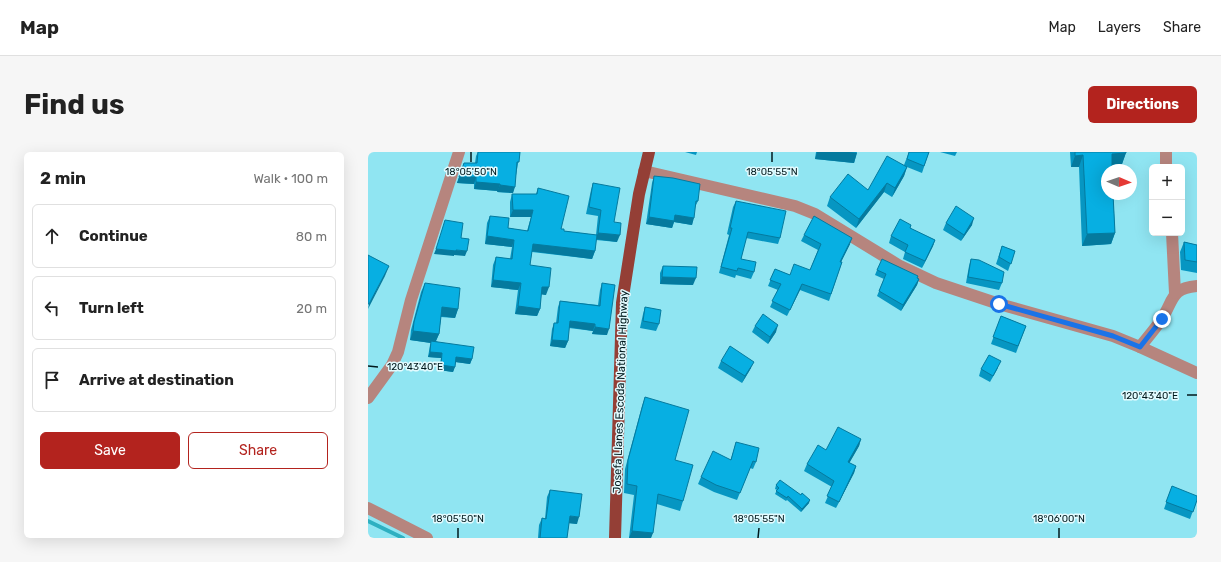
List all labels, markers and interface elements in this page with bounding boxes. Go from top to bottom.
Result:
text: Map [20,16,59,39]
text: Map [1049,19,1076,36]
text: Layers [1098,19,1141,36]
text: Share [1163,19,1201,36]
button: Directions [1088,86,1197,123]
text: Find us [24,88,124,121]
north arrow [1101,164,1137,200]
map controls [1149,164,1185,236]
button: + [1149,164,1185,200]
text: 18°05'50"N [445,166,497,178]
text: 18°05'55"N [746,166,798,178]
text: 2 min [40,168,86,188]
text: Walk · 100 m [253,171,328,186]
button: − [1149,200,1185,236]
icon: ahead [41,225,63,247]
text: Continue [79,227,148,245]
text: 80 m [296,229,327,244]
street label: Josefa Llanes Escoda National Highway [610,290,631,494]
route start [990,295,1008,313]
icon: left [41,297,63,319]
text: Turn left [79,299,144,317]
text: 20 m [296,301,327,316]
route end [1153,310,1171,328]
text: 120°43'40"E [387,361,443,373]
icon: arrive [41,369,63,391]
text: Arrive at destination [79,371,234,389]
text: 120°43'40"E [1122,390,1178,402]
button: Save [40,432,180,469]
button: Share [188,432,328,469]
text: 18°05'50"N [432,513,484,525]
text: 18°05'55"N [733,513,785,525]
text: 18°06'00"N [1033,513,1085,525]

